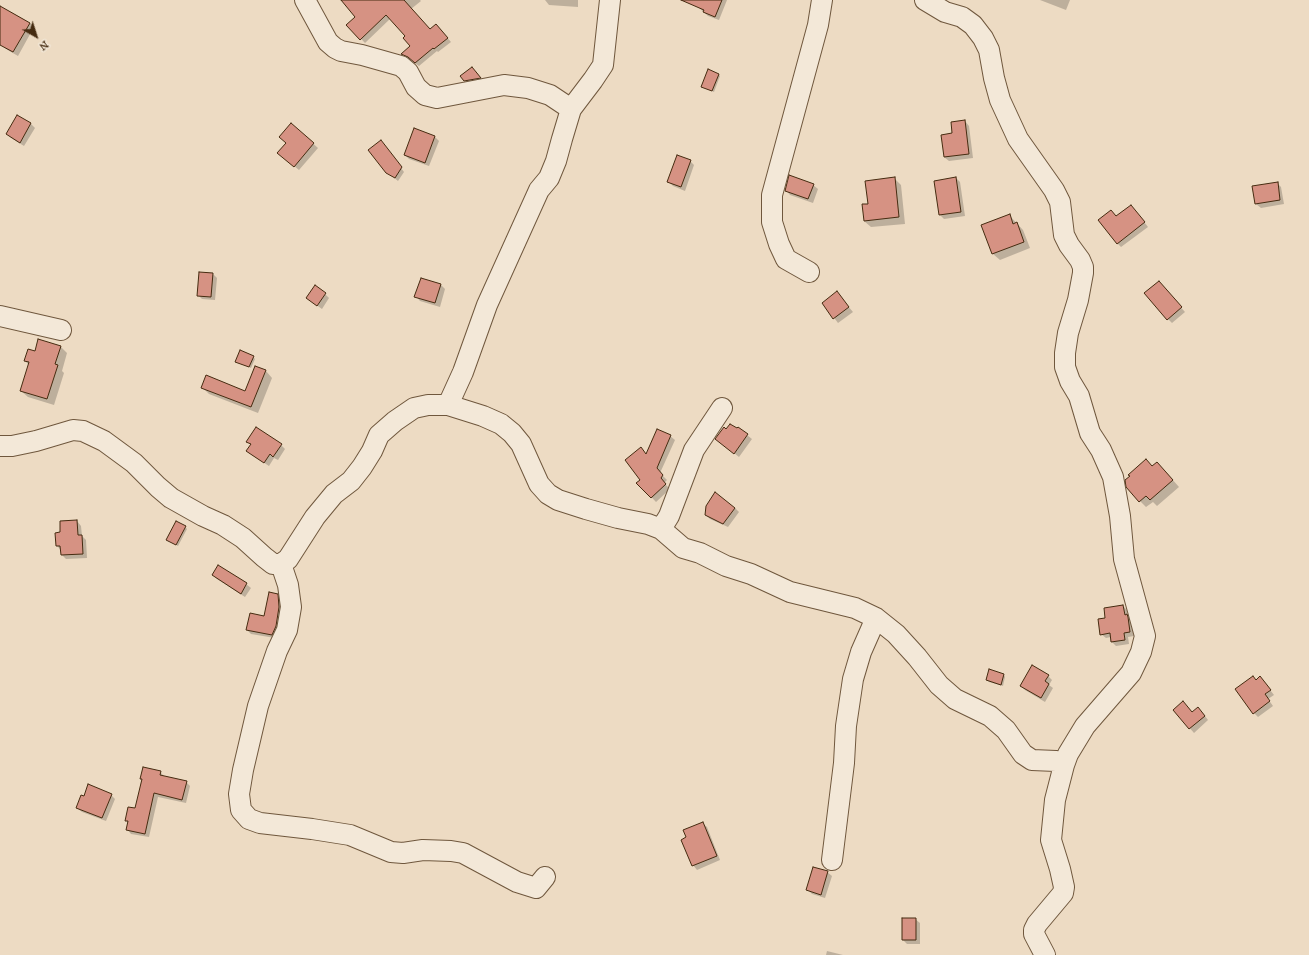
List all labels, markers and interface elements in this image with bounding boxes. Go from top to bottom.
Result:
north arrow [16,16,56,56]
text: N [37,38,51,53]

